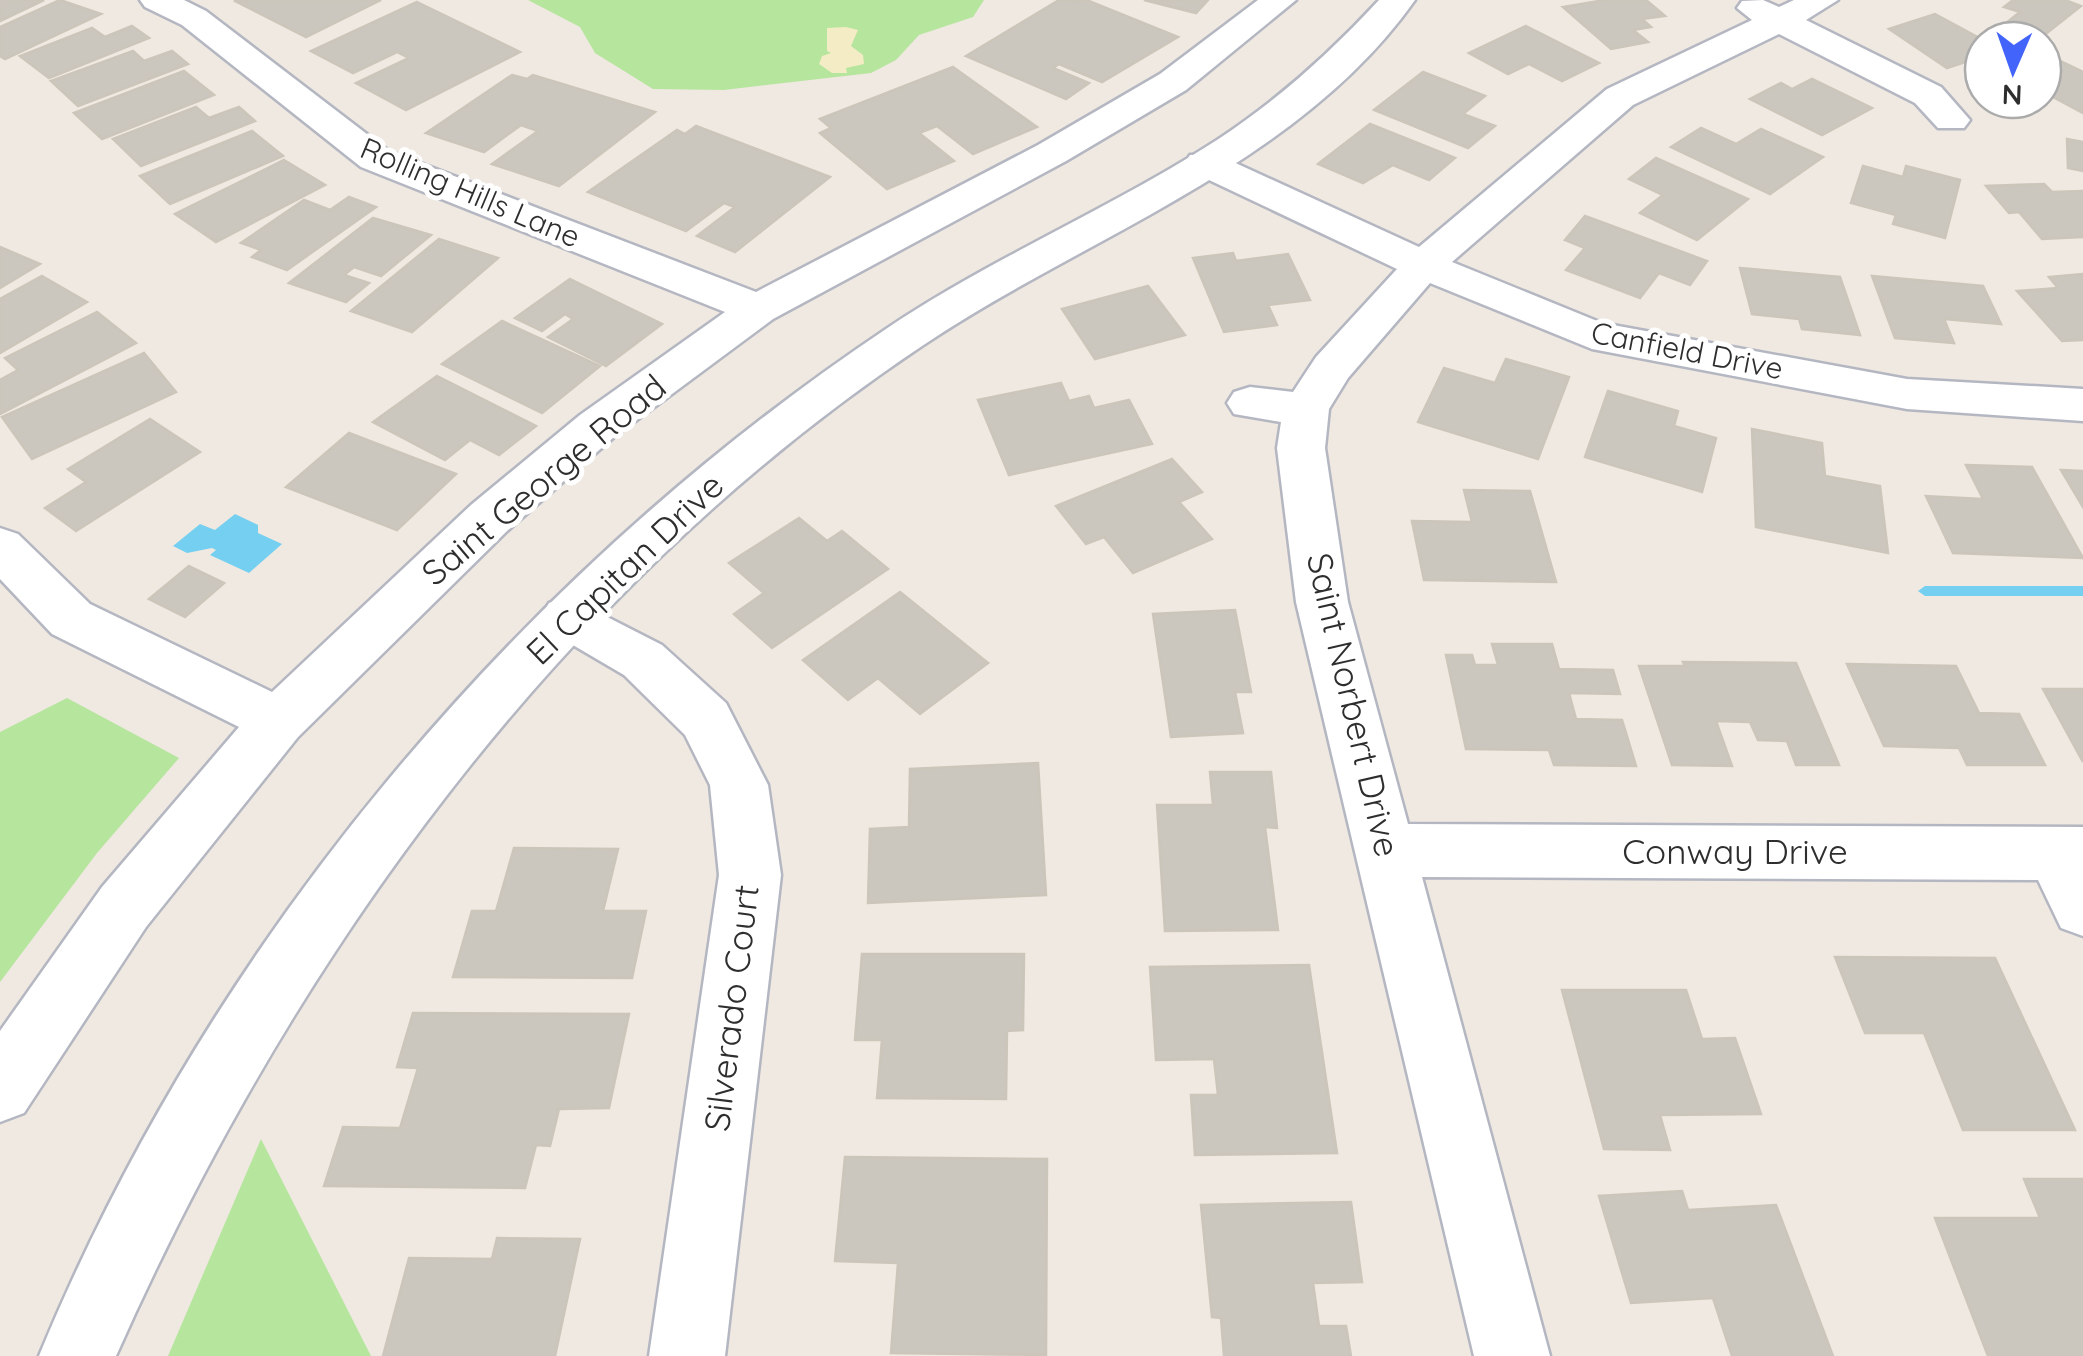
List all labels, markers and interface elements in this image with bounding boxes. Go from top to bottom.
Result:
north arrow [1963,20,2063,120]
text: N [2001,78,2023,113]
street label: Rolling Hills Lane [355,129,586,255]
street label: Canfield Drive [1588,313,1786,387]
street label: Saint George Road [412,364,675,594]
street label: El Capitan Drive [516,463,732,673]
street label: Saint Norbert Drive [1298,549,1410,861]
street label: Conway Drive [1622,829,1848,873]
street label: Silverado Court [694,882,768,1134]

